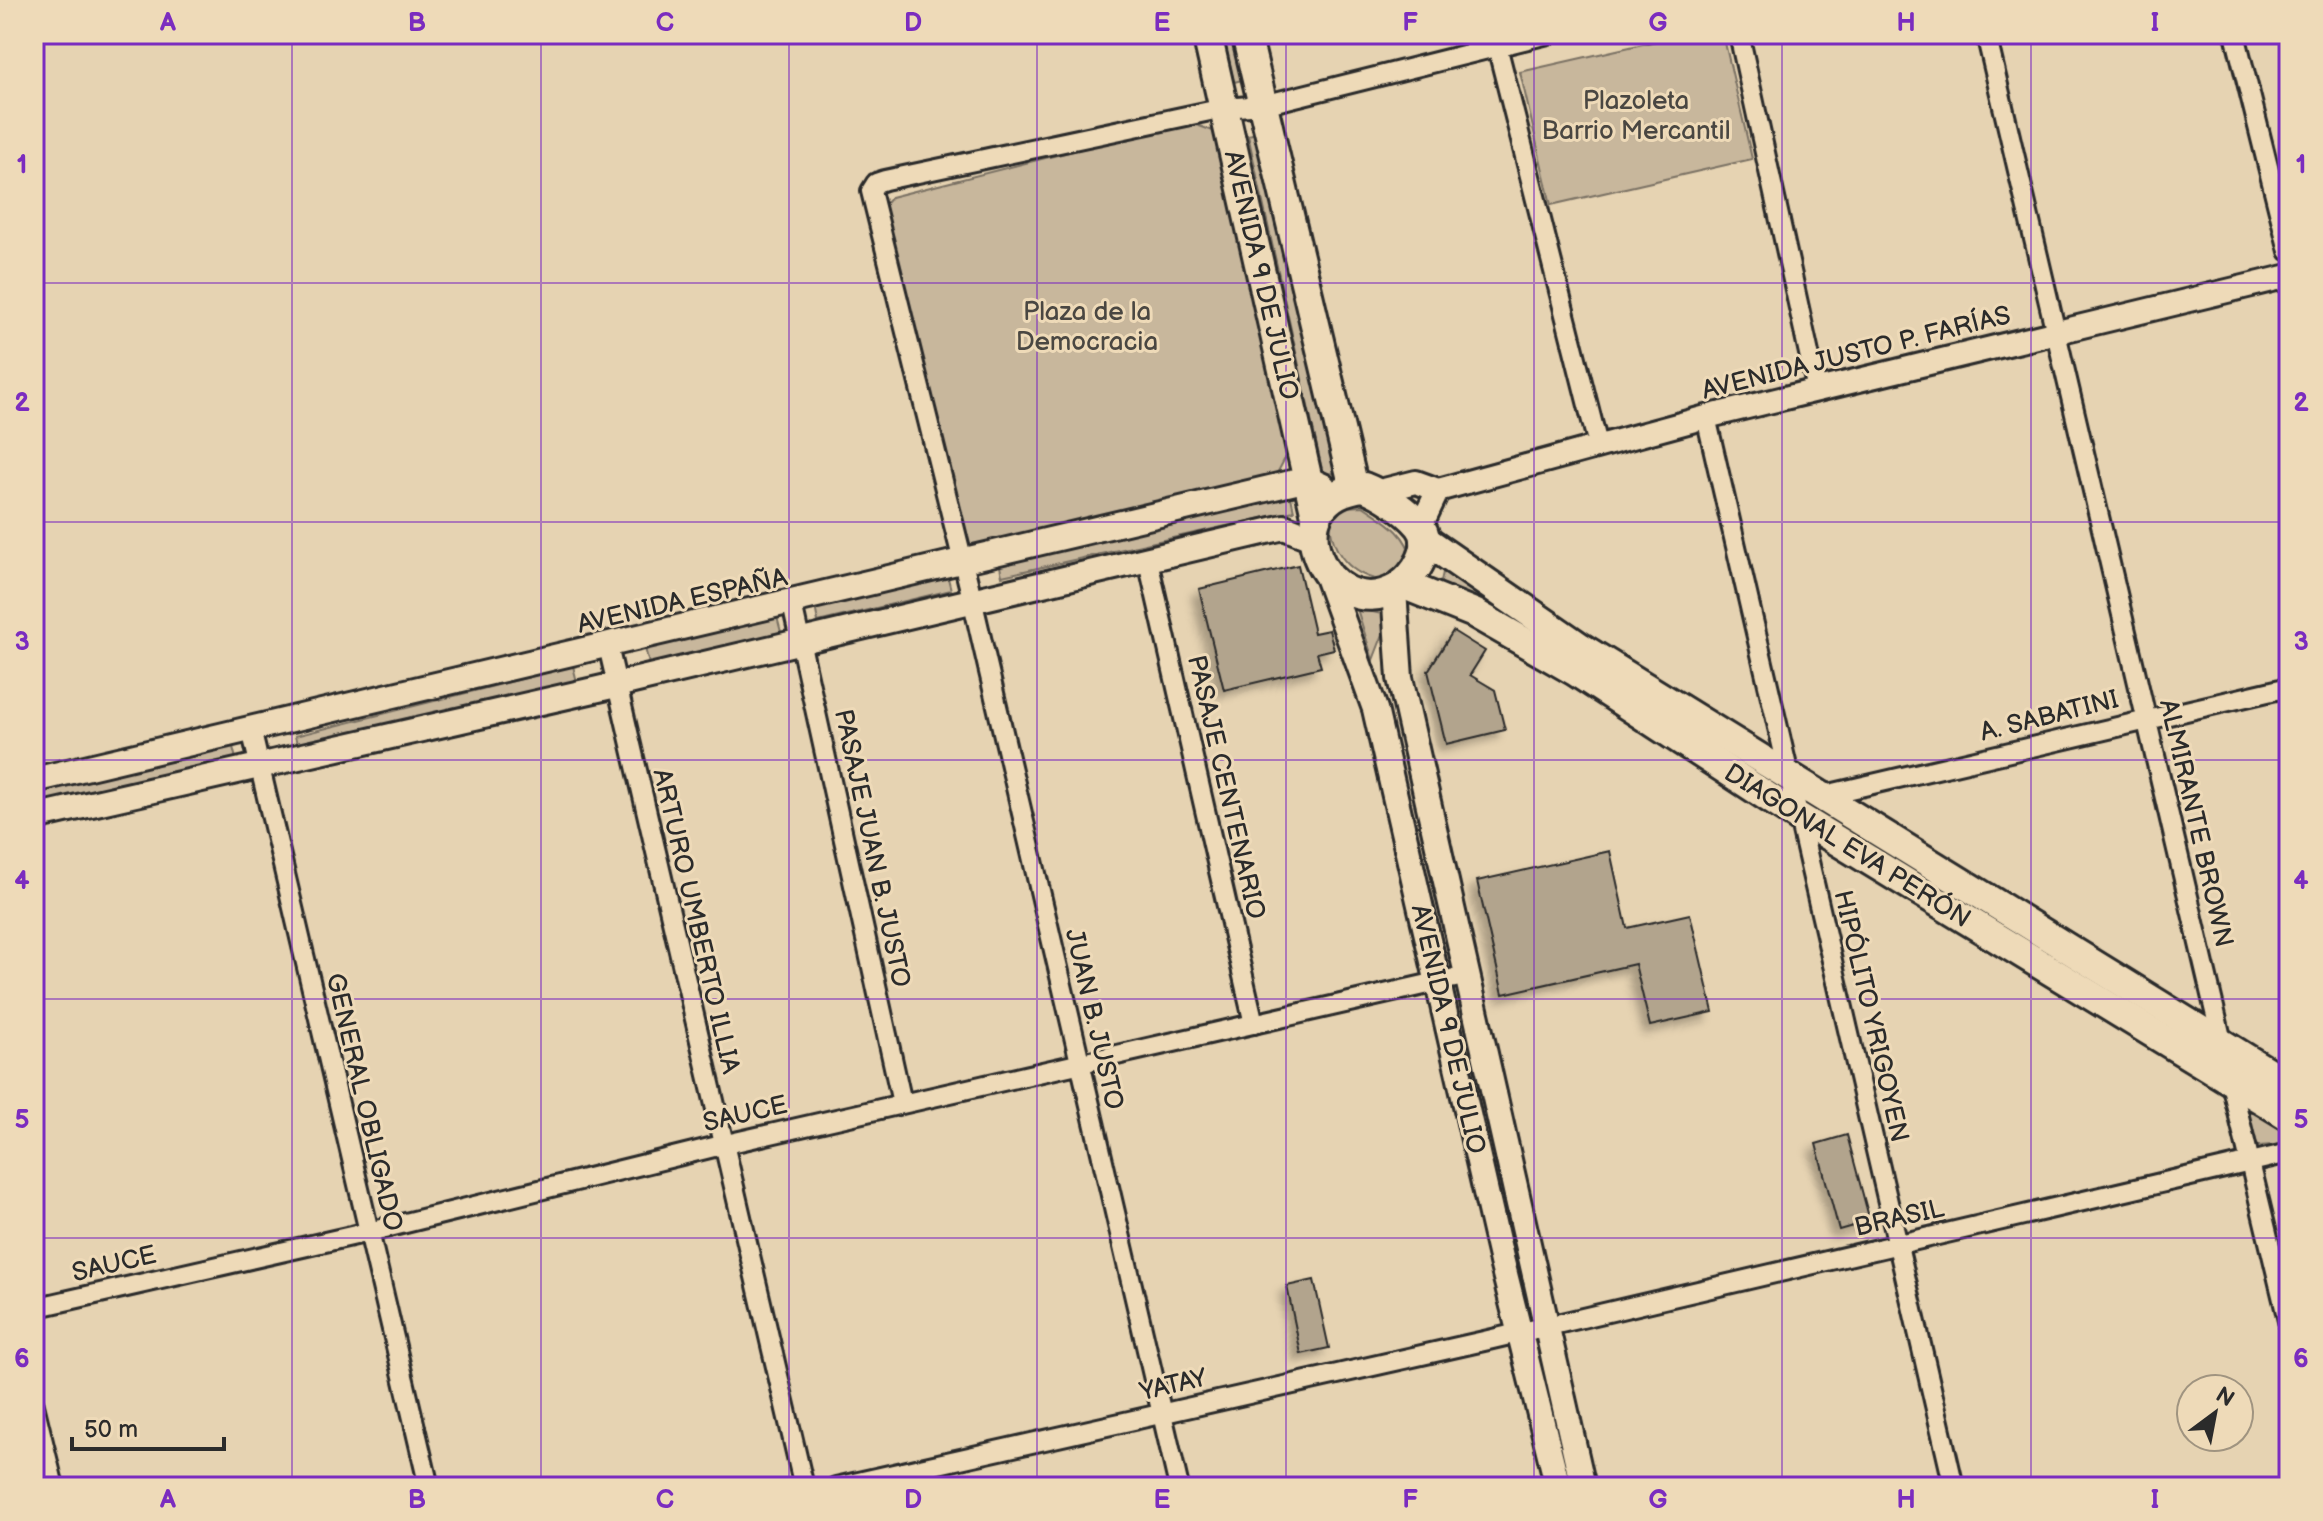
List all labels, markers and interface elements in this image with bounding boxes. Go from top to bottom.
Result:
text: A [159,8,176,39]
text: B [408,8,426,39]
text: C [656,8,674,39]
text: D [904,8,922,39]
text: E [1154,8,1171,39]
text: F [1402,8,1418,39]
text: G [1648,8,1668,39]
text: H [1896,8,1916,39]
text: I [2151,8,2159,39]
park label: Plazoleta Barrio Mercantil [1542,86,1730,147]
street label: AVENIDA 9 DE JULIO [1217,147,1304,403]
text: 1 [17,150,27,181]
text: 1 [2296,150,2306,181]
park label: Plaza de la Democracia [1016,297,1158,358]
street label: AVENIDA JUSTO P. FARÍAS [1698,298,2014,407]
text: 2 [14,388,30,419]
text: 2 [2293,388,2309,419]
street label: AVENIDA ESPAÑA [574,561,791,641]
text: 3 [14,627,30,658]
text: 3 [2293,627,2309,658]
street label: PASAJE CENTENARIO [1180,652,1271,922]
street label: A. SABATINI [1977,684,2122,749]
street label: ALMIRANTE BROWN [2152,696,2239,950]
street label: PASAJE JUAN B. JUSTO [827,706,916,990]
street label: DIAGONAL EVA PERÓN [1718,757,1977,935]
street label: ARTURO UMBERTO ILLIA [645,766,746,1077]
text: 4 [14,866,30,897]
text: 4 [2293,866,2309,897]
street label: HIPÓLITO YRIGOYEN [1826,887,1916,1145]
street label: AVENIDA 9 DE JULIO [1404,901,1491,1157]
street label: JUAN B. JUSTO [1058,926,1129,1113]
street label: GENERAL OBLIGADO [319,970,408,1234]
street label: SAUCE [700,1090,791,1139]
text: 5 [14,1105,30,1136]
text: 5 [2293,1105,2309,1136]
street label: BRASIL [1852,1193,1947,1244]
street label: SAUCE [69,1240,160,1289]
text: 6 [14,1344,30,1375]
text: 6 [2293,1344,2309,1375]
street label: YATAY [1136,1363,1211,1408]
north arrow [2175,1373,2255,1453]
text: N [2211,1381,2239,1413]
scale bar [72,1401,224,1451]
text: 50 m [84,1415,138,1444]
text: A [159,1485,176,1516]
text: B [408,1485,426,1516]
text: C [656,1485,674,1516]
text: D [904,1485,922,1516]
text: E [1154,1485,1171,1516]
text: F [1402,1485,1418,1516]
text: G [1648,1485,1668,1516]
text: H [1896,1485,1916,1516]
text: I [2151,1485,2159,1516]

